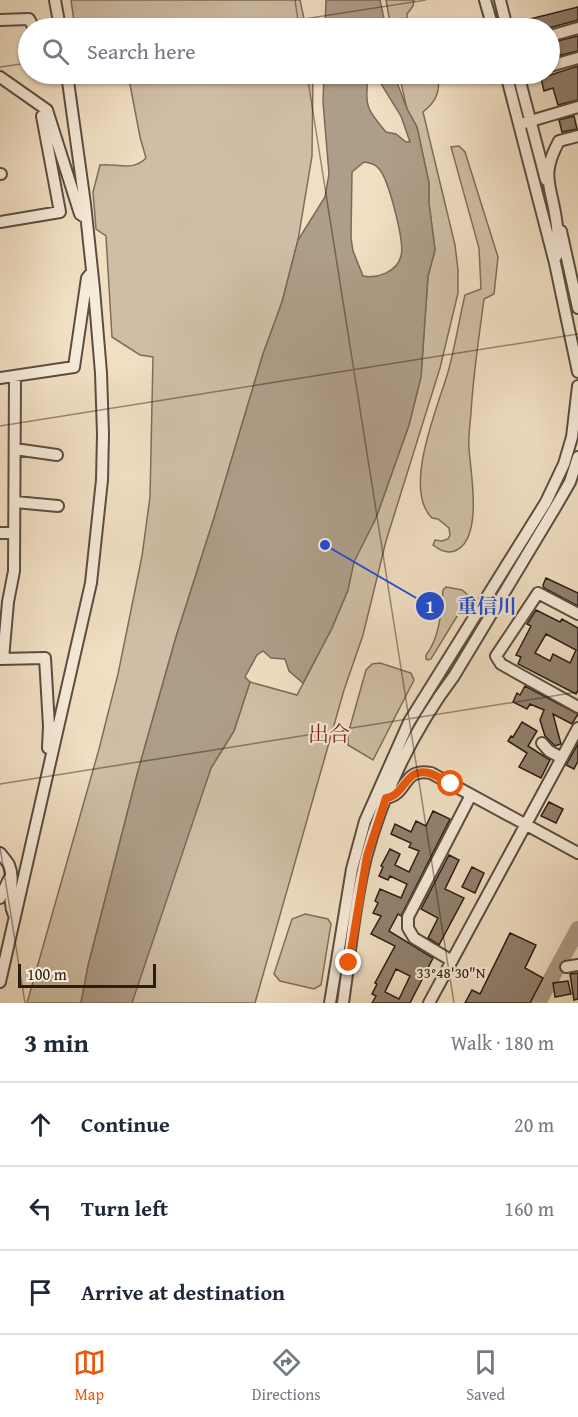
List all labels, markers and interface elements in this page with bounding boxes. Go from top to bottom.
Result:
search box [18,18,560,84]
icon: search [39,35,72,68]
text: Search here [87,35,196,67]
callout: 重信川 [415,587,529,625]
text: 重信川 [457,591,517,620]
text: 1 [425,593,435,620]
district label: 出合 [308,718,350,749]
route start [437,770,463,796]
route end [335,949,361,975]
scale bar [18,961,156,988]
text: 100 m [27,962,67,986]
text: 33°48'30"N [417,962,486,983]
text: 3 min [24,1023,89,1062]
text: Walk · 180 m [451,1028,554,1057]
icon: ahead [24,1108,57,1141]
text: Continue [81,1108,170,1140]
text: 20 m [514,1110,554,1139]
icon: left [24,1192,57,1225]
text: Turn left [81,1192,168,1224]
text: 160 m [504,1194,554,1223]
icon: arrive [24,1276,57,1309]
text: Arrive at destination [81,1276,285,1308]
tab: Map [73,1346,106,1406]
tab: Directions [252,1346,321,1406]
tab: Saved [466,1346,505,1406]

